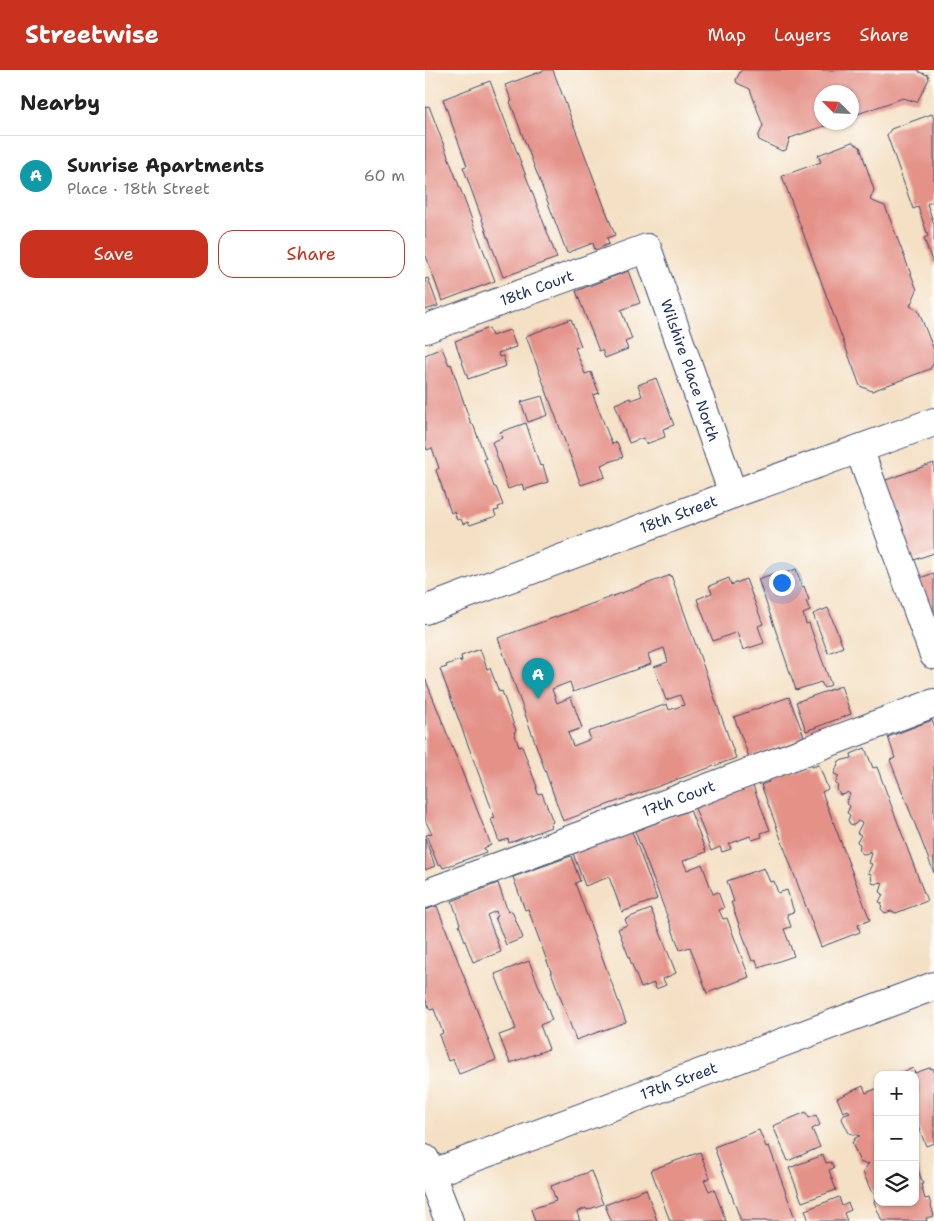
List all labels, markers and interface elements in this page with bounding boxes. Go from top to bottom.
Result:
text: Streetwise [25,19,159,51]
text: Map [708,23,746,47]
text: Layers [774,23,831,47]
text: Share [859,23,909,47]
north arrow [814,85,859,130]
text: Nearby [20,89,100,117]
text: Sunrise Apartments [67,153,264,178]
text: A [30,165,42,186]
text: 60 m [364,165,405,186]
text: Place · 18th Street [67,178,210,199]
button: Save [20,230,208,278]
button: Share [218,230,405,278]
street label: 18th Court [497,266,576,311]
street label: Wilshire Place North [656,297,724,444]
street label: 18th Street [637,491,720,538]
your location [769,570,795,596]
pin: A [522,658,554,699]
street label: 17th Court [639,776,718,822]
street label: 17th Street [638,1058,720,1105]
map controls [874,1071,919,1206]
button: + [874,1071,919,1116]
button: − [874,1116,919,1161]
button: layers [874,1161,919,1206]

